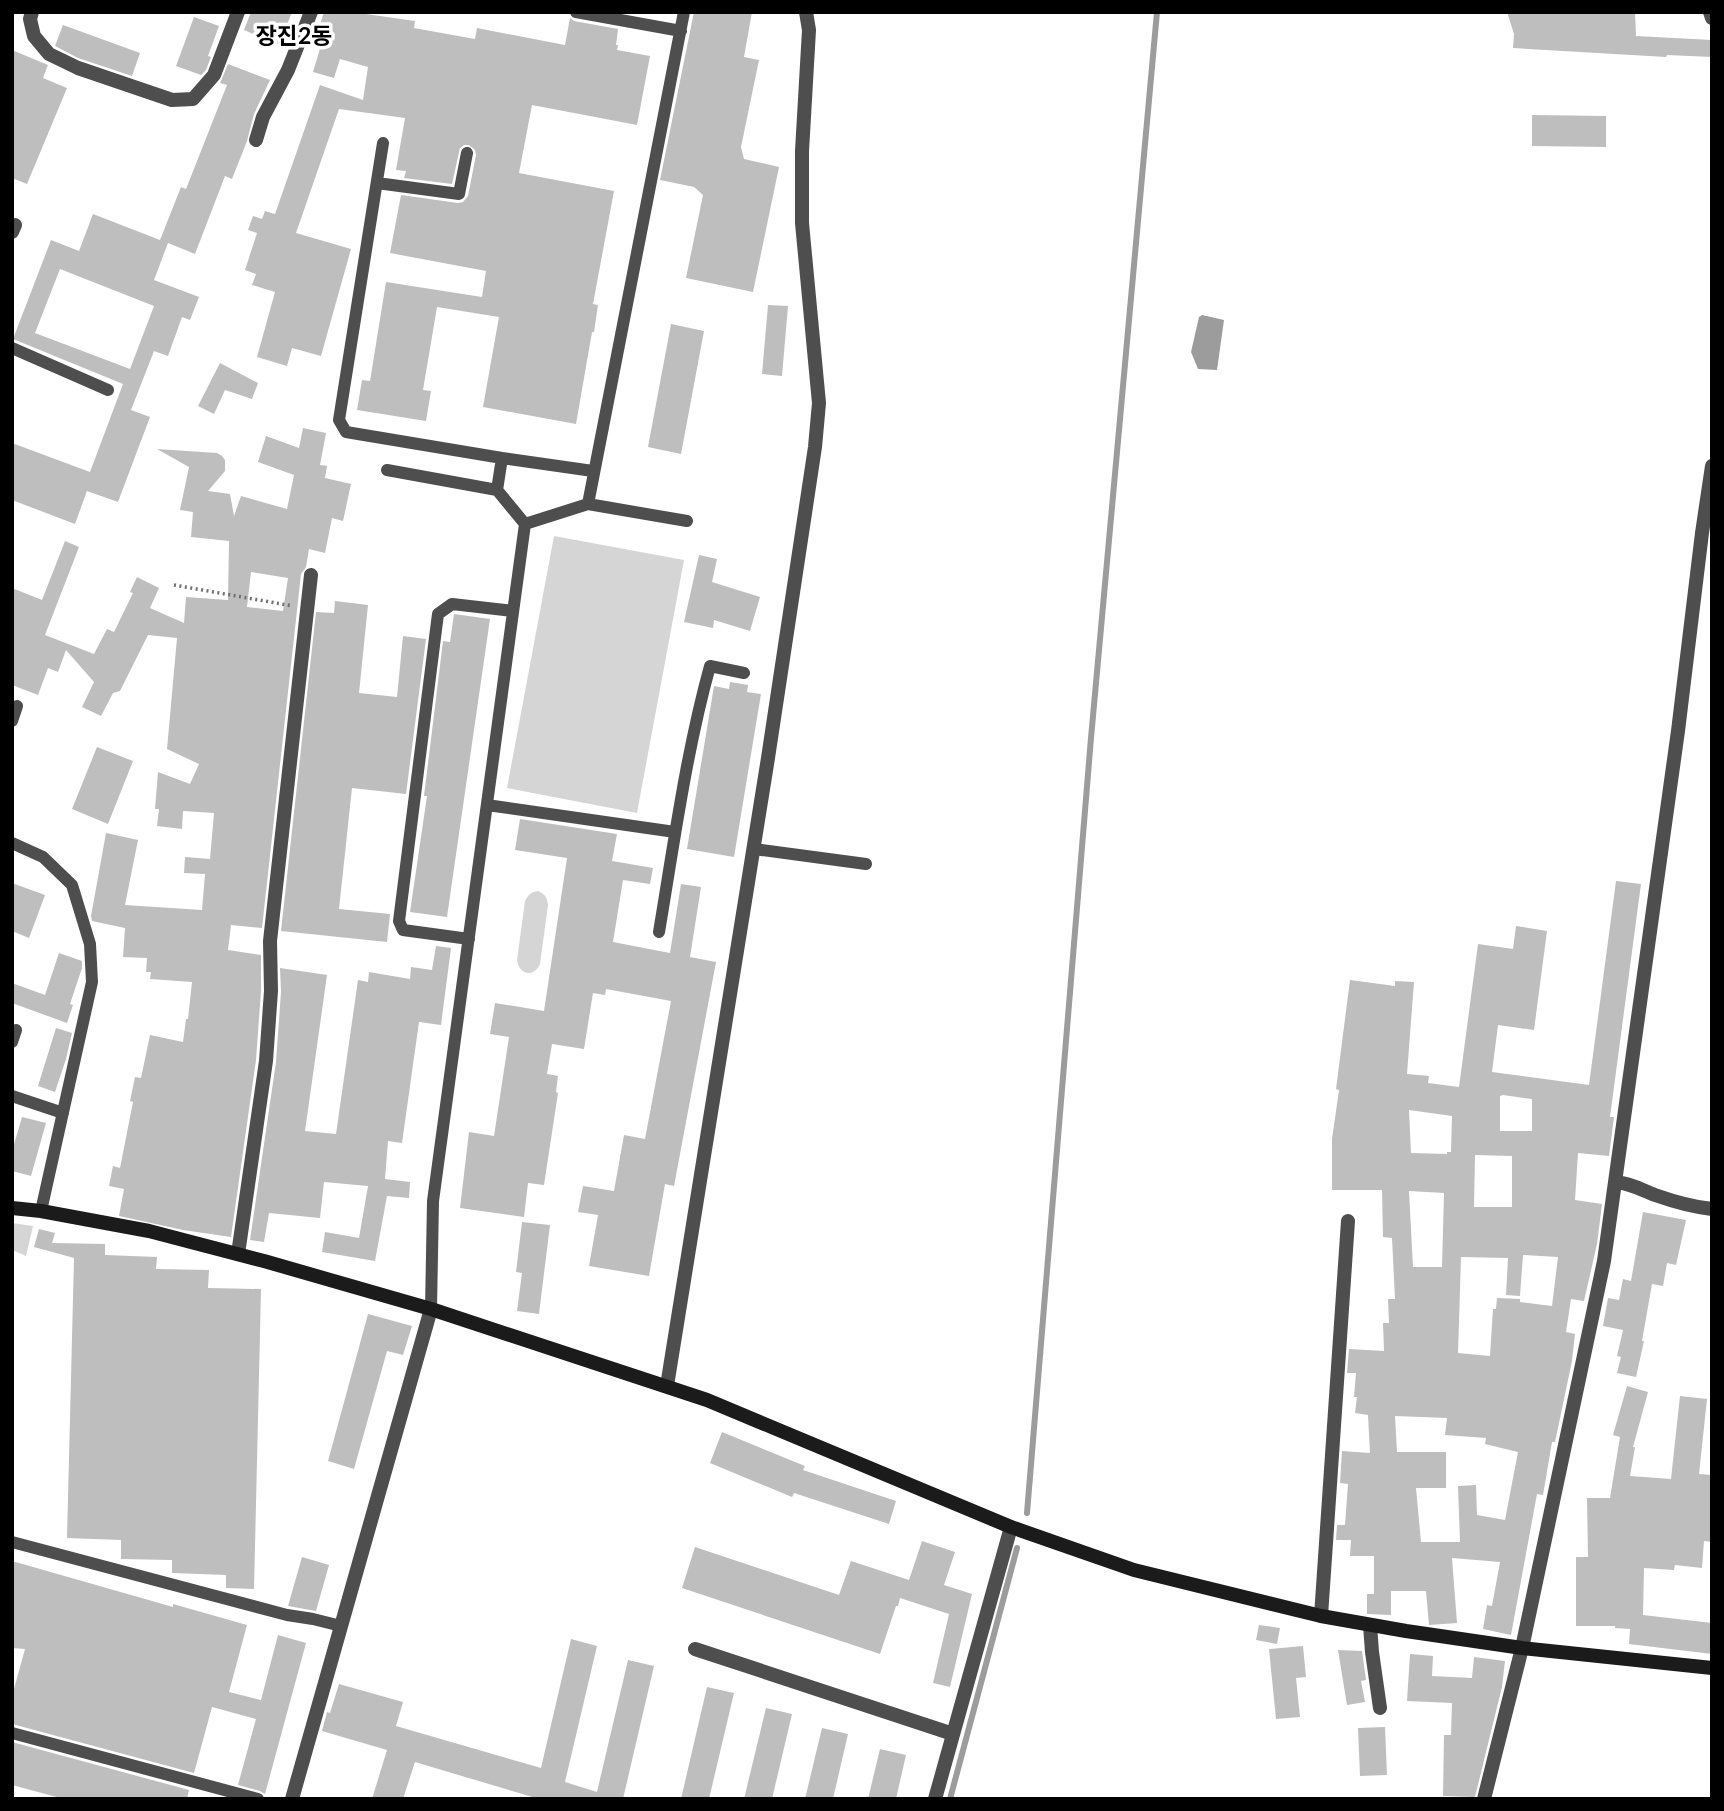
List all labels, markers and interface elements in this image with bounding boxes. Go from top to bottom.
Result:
district label: 장진2동 [256,21,332,49]

